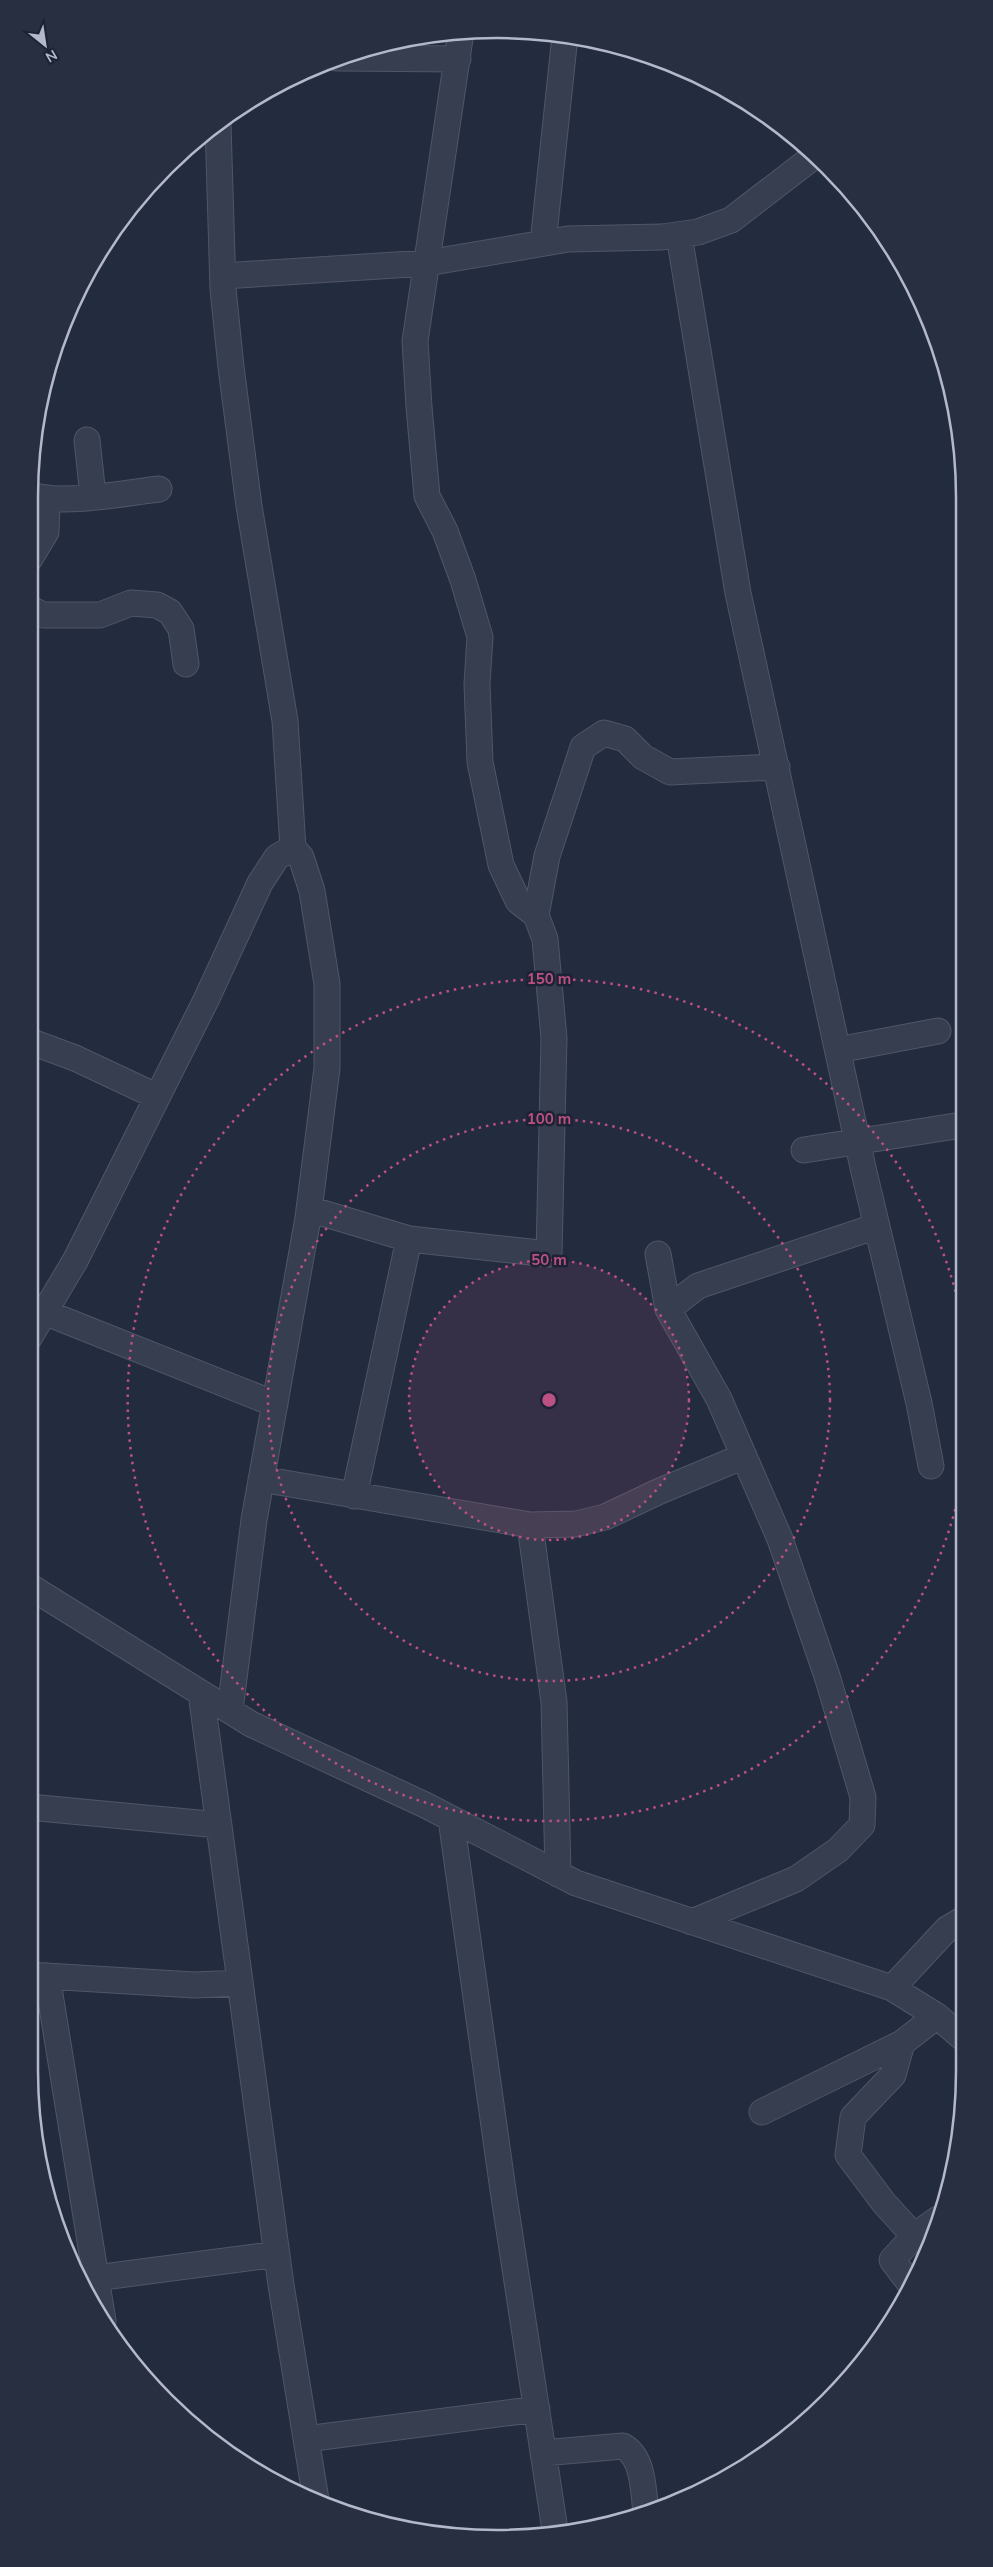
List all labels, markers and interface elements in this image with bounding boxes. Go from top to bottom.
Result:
north arrow [20,20,70,70]
text: N [42,46,61,67]
text: 150 m [527,969,571,988]
text: 100 m [527,1109,571,1128]
text: 50 m [531,1250,567,1269]
centre of rings [540,1391,558,1409]

